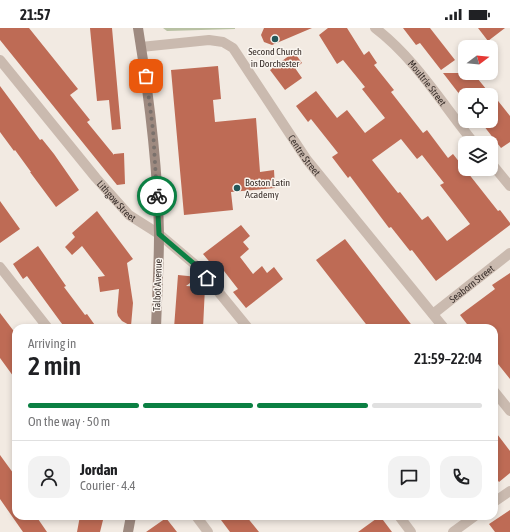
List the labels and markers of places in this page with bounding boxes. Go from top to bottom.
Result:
marker: Second Church in Dorchester [270,34,280,44]
place label: Second Church in Dorchester [248,46,302,69]
pin [129,59,163,93]
place label: Boston Latin Academy [245,177,290,200]
marker: Boston Latin Academy [232,183,242,193]
pin [190,261,224,295]

